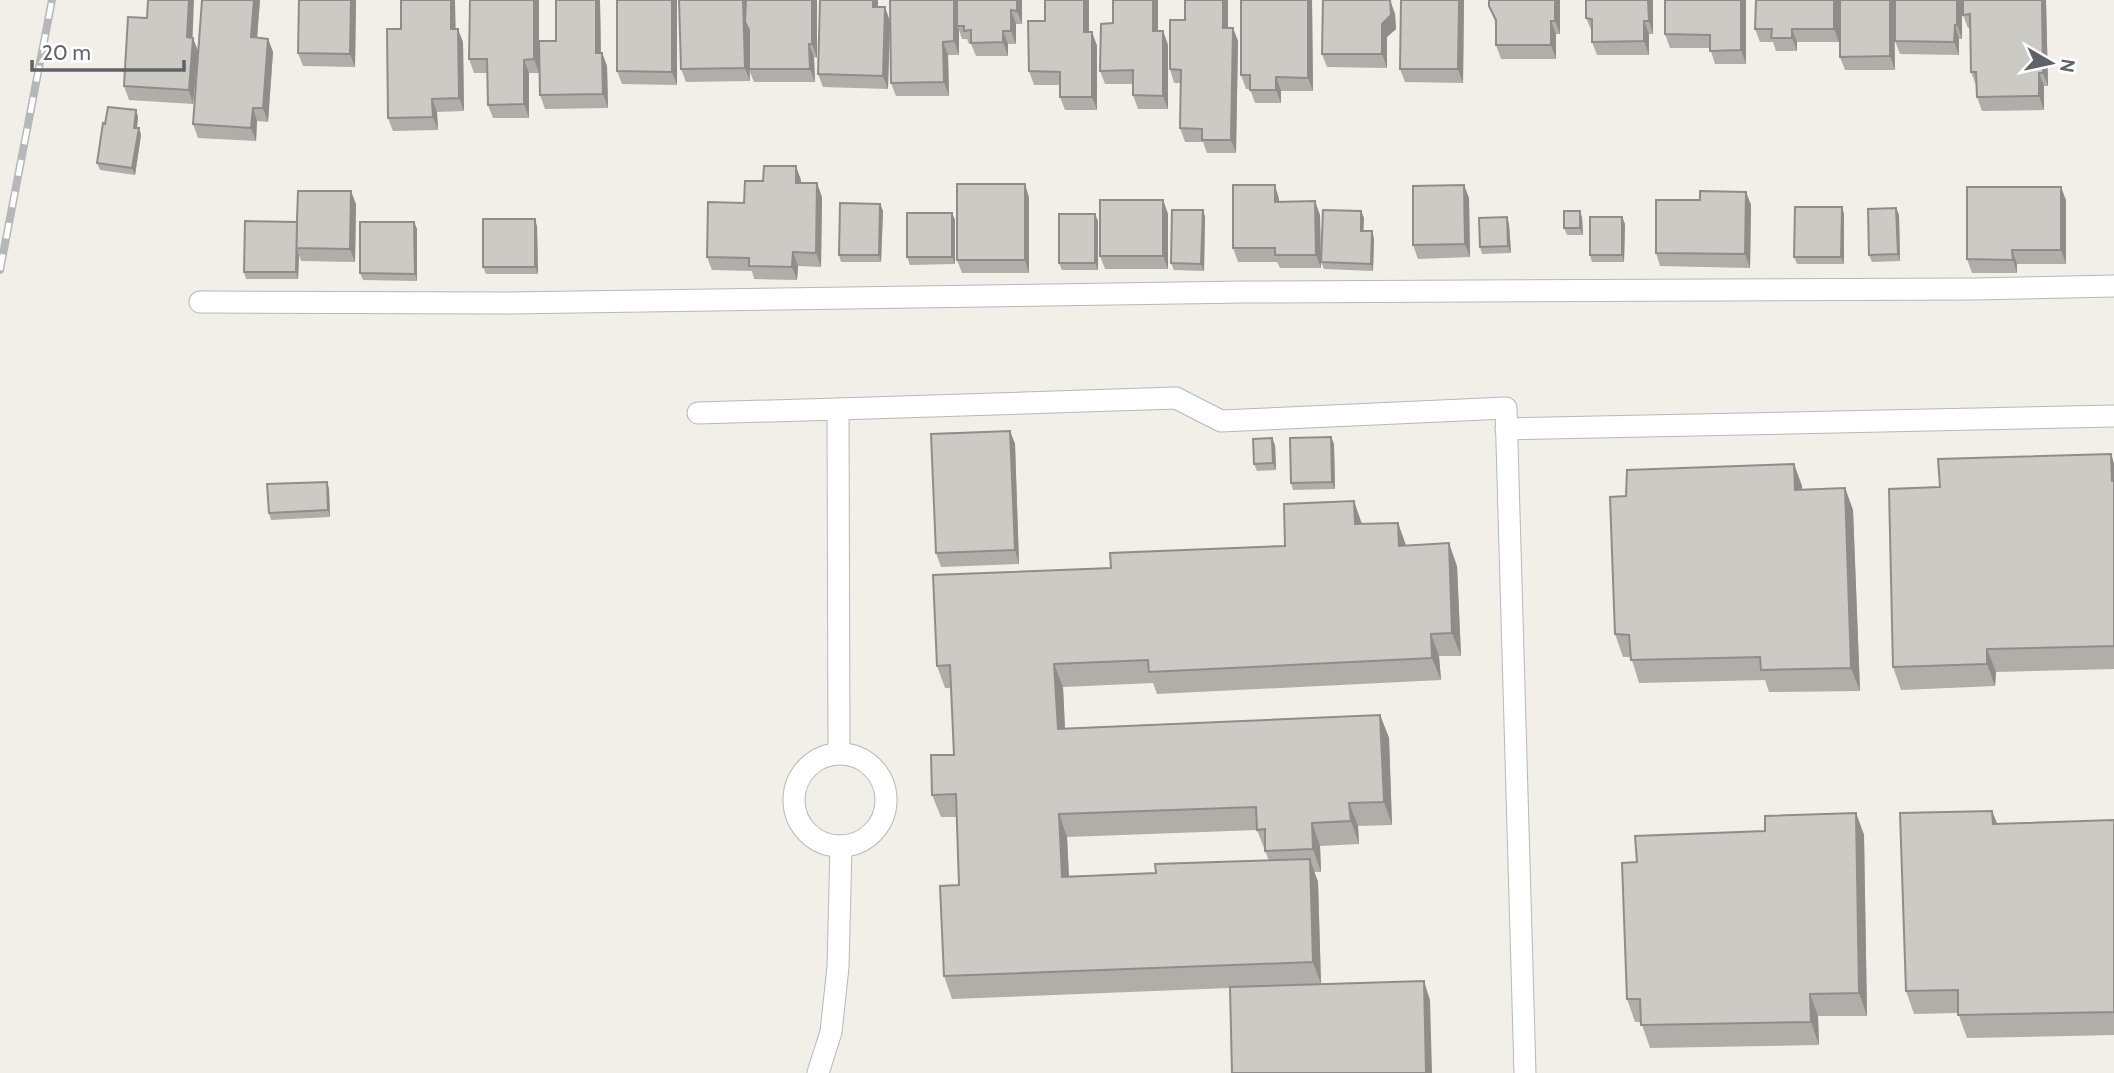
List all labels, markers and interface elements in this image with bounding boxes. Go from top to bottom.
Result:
scale bar [32,28,184,72]
north arrow [2016,28,2086,98]
text: 20 m [42,40,91,65]
text: N [2055,57,2080,74]

